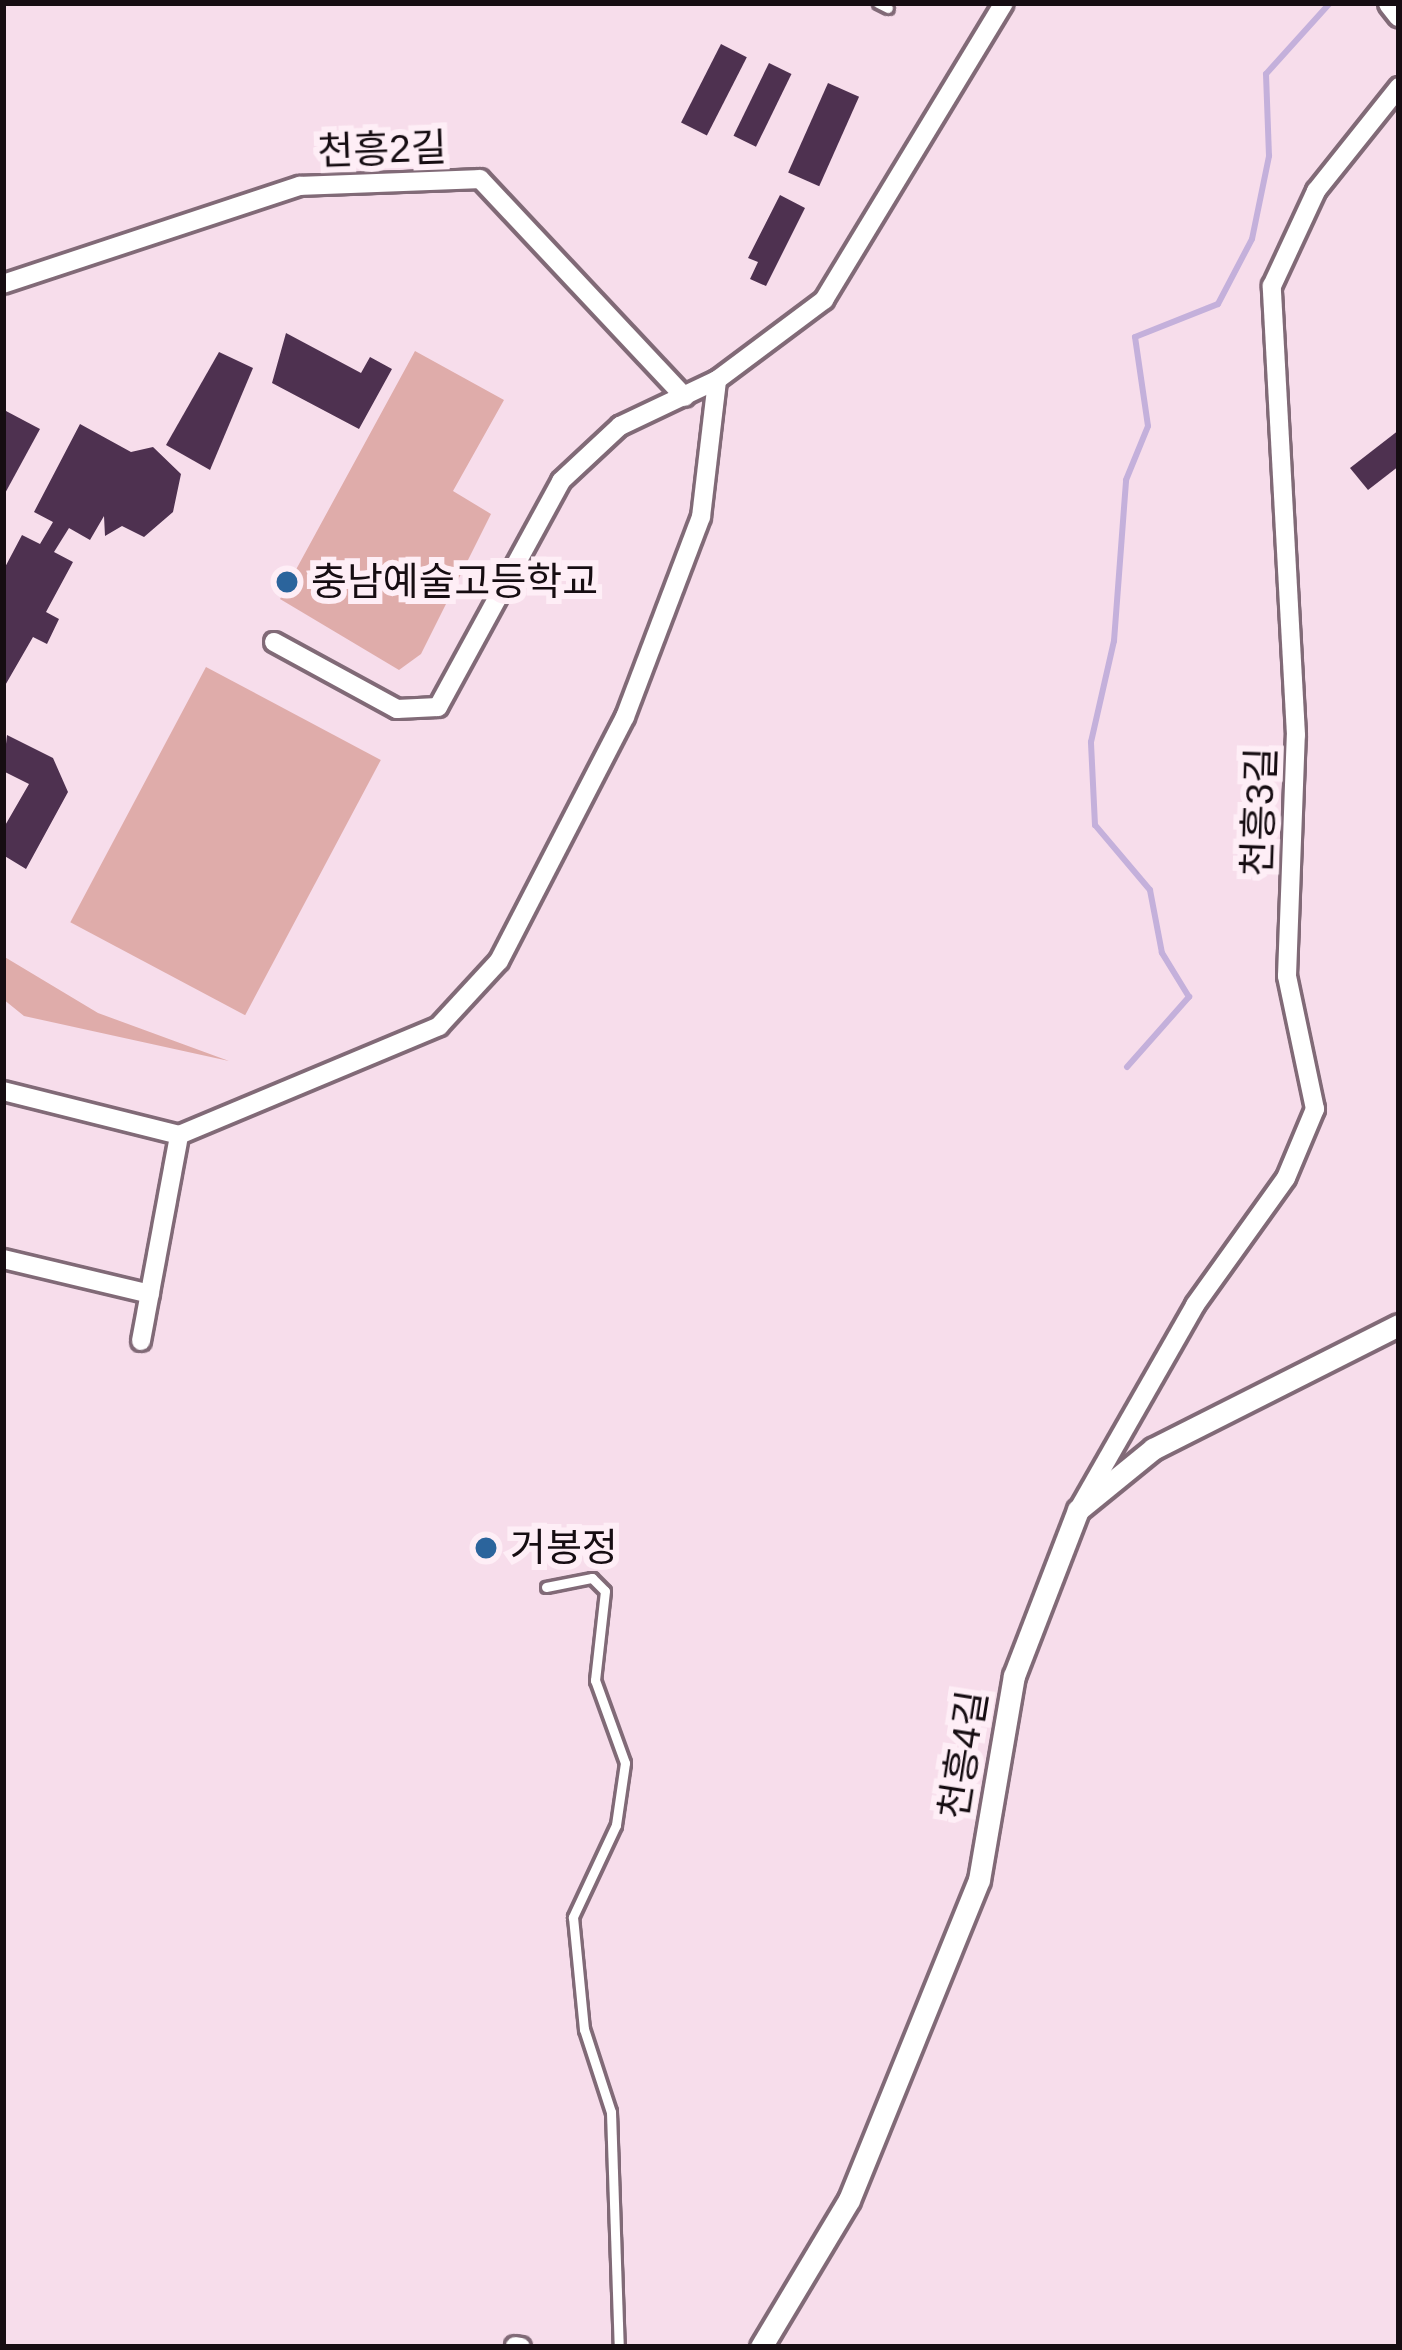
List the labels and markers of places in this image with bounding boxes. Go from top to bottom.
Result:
place label: 충남예술고등학교 [311,559,598,605]
marker: 충남예술고등학교 [274,569,300,595]
place label: 거봉정 [510,1525,618,1571]
marker: 거봉정 [473,1535,499,1561]

